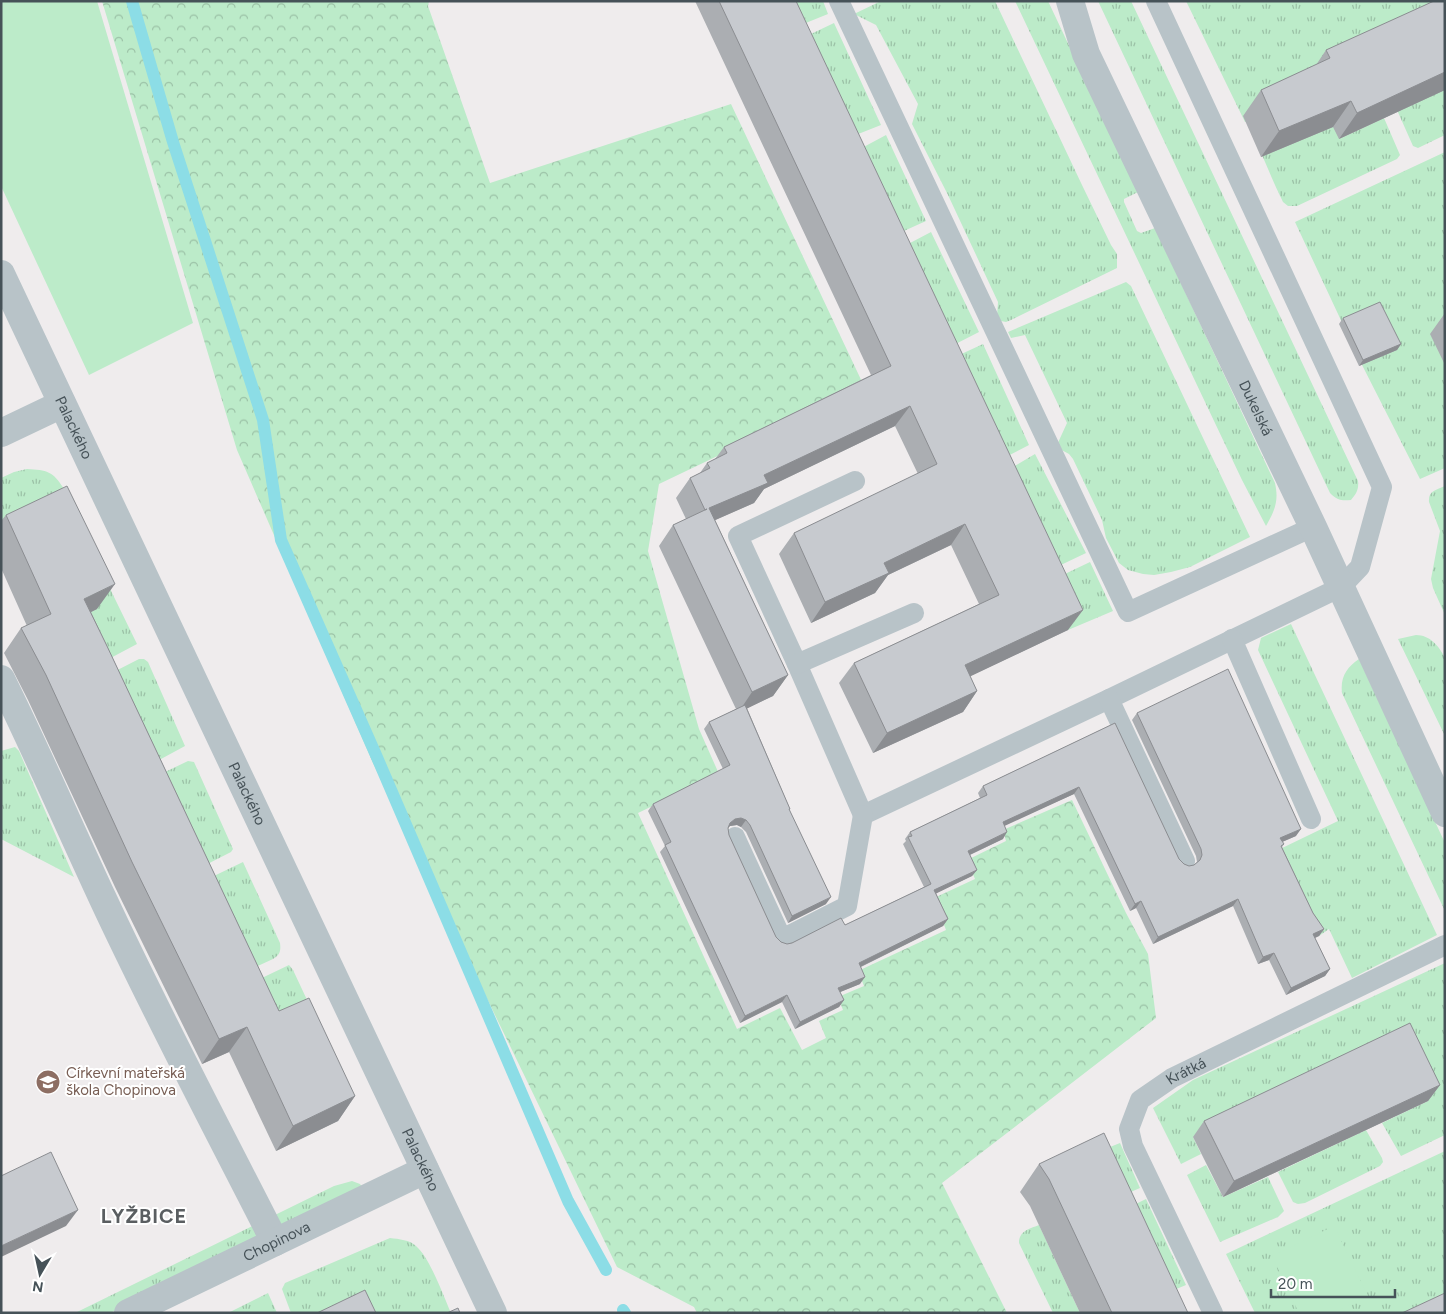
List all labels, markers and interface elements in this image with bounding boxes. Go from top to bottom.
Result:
street label: Dukelská [1235,377,1277,439]
street label: Palackého [51,393,97,462]
street label: Palackého [224,759,270,828]
street label: Krátká [1162,1054,1209,1089]
place label: Církevní mateřská škola Chopinova [66,1064,185,1099]
school or university icon: Církevní mateřská škola Chopinova [35,1069,61,1095]
street label: Palackého [398,1125,443,1194]
district label: LYŽBICE [101,1204,187,1228]
street label: Chopinova [240,1218,313,1265]
north arrow [15,1249,65,1299]
scale bar [1271,1266,1395,1298]
text: 20 m [1278,1275,1312,1293]
text: N [31,1277,45,1296]

